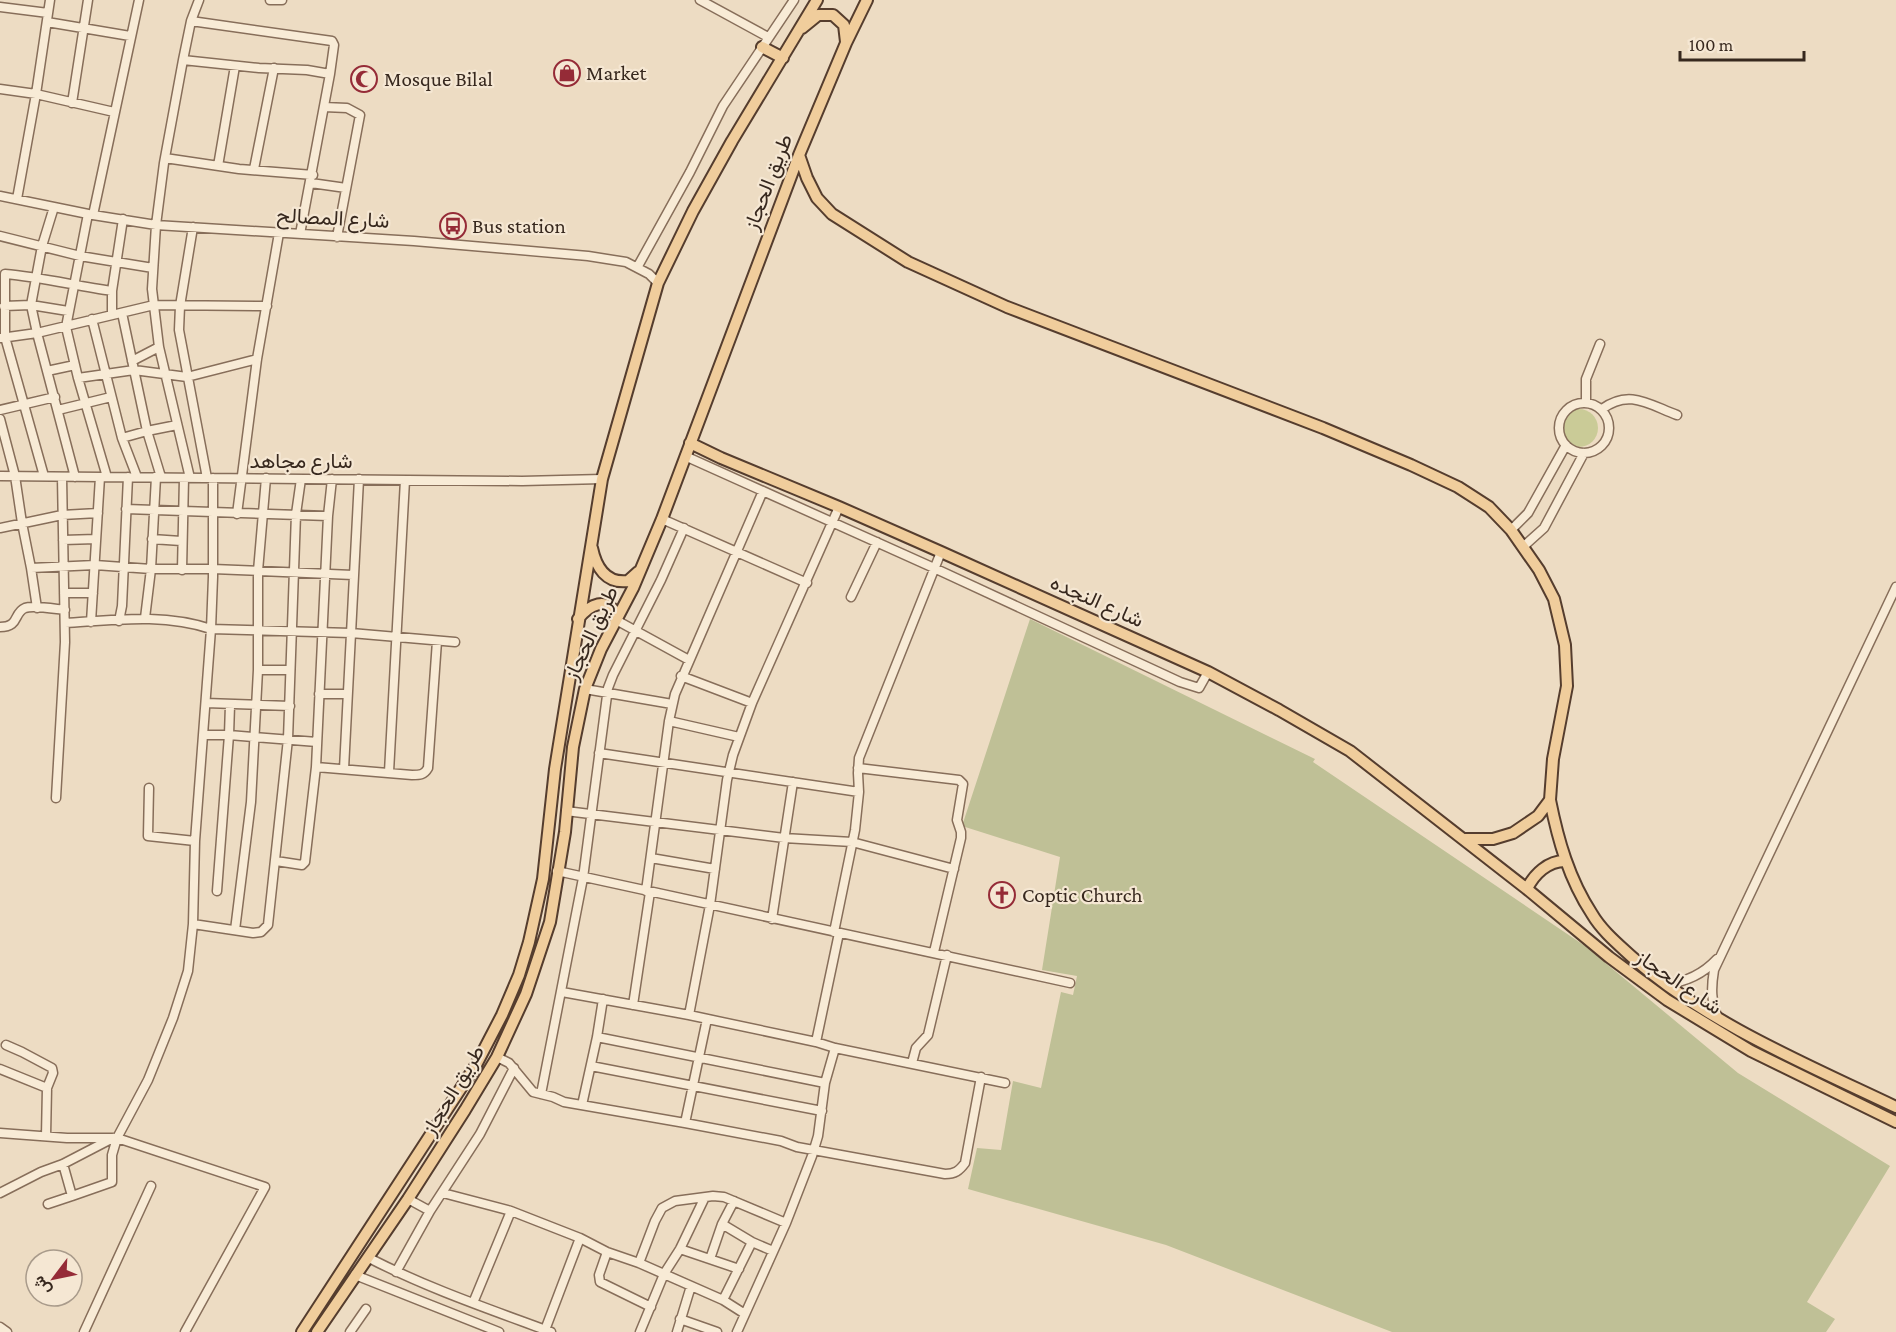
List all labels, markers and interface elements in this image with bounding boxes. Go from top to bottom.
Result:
scale bar [1680,24,1804,62]
text: 100 m [1689,35,1734,55]
shop icon: Market [552,58,582,88]
place label: Market [586,61,648,85]
mosque icon: Mosque Bilal [349,64,379,94]
place label: Mosque Bilal [384,67,493,91]
street label: طريق الحجاز [738,131,798,235]
street label: شارع المصالح [276,203,390,235]
bus stop icon: Bus station [438,211,468,241]
place label: Bus station [472,214,566,238]
street label: شارع مجاهد [250,449,352,475]
street label: شارع النجده [1046,570,1147,634]
street label: طريق الحجاز [558,582,624,685]
church icon: Coptic Church [987,880,1017,910]
place label: Coptic Church [1022,883,1143,907]
street label: شارع الحجاز [1630,944,1727,1021]
street label: طريق الحجاز [416,1041,490,1141]
north arrow [24,1248,84,1308]
text: ش [29,1272,55,1298]

